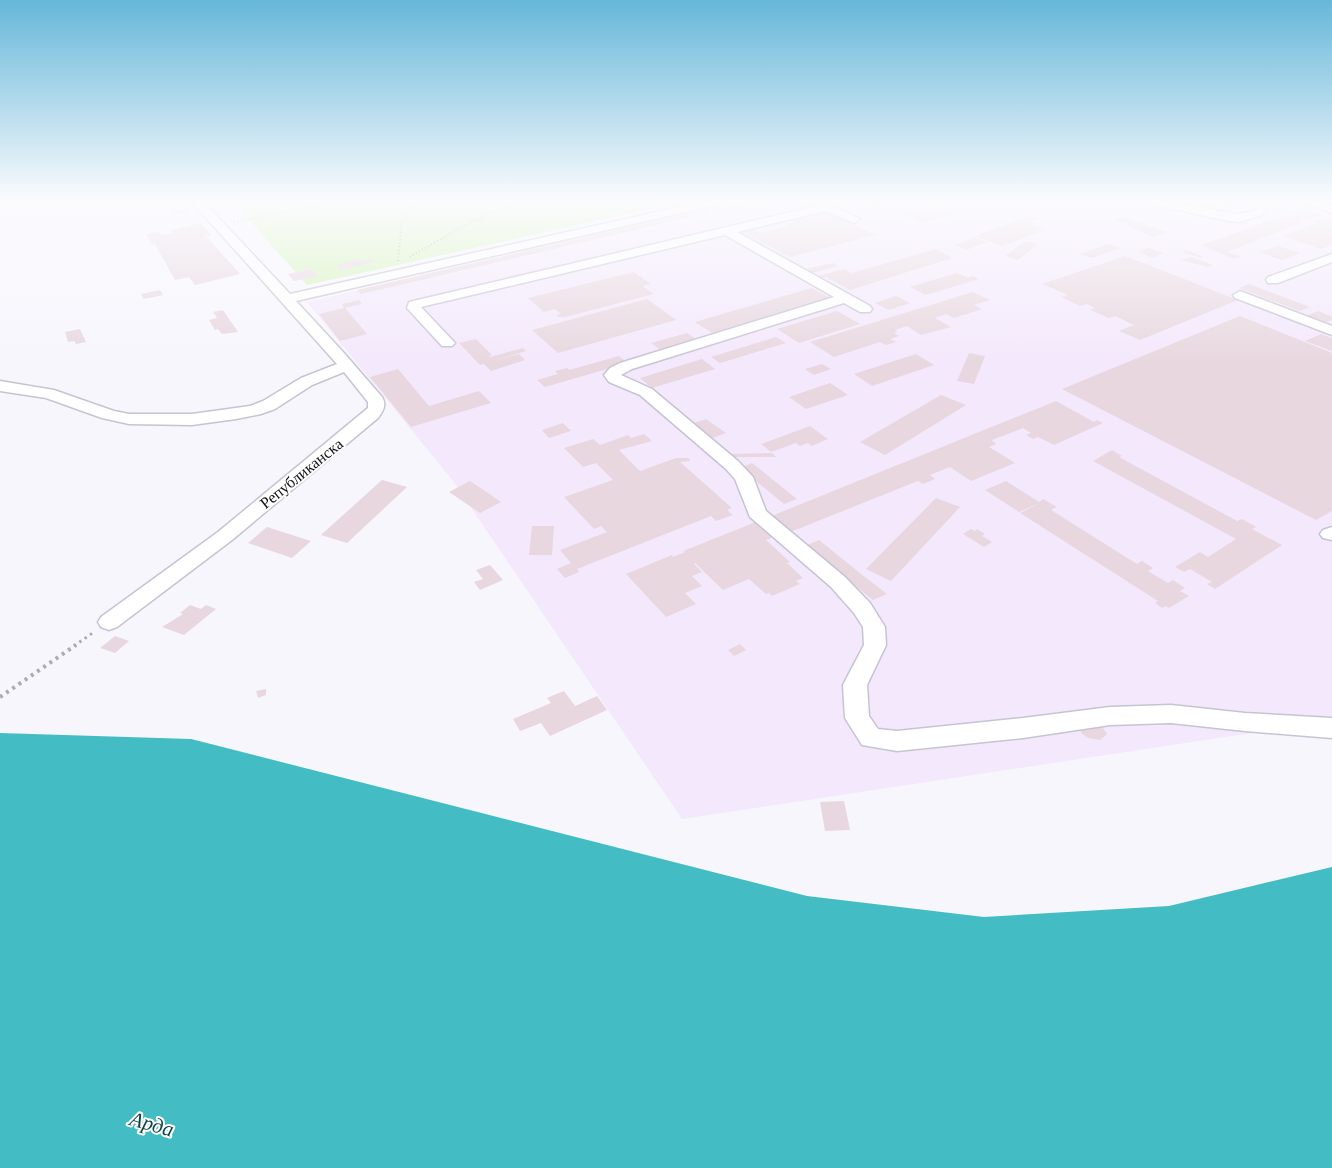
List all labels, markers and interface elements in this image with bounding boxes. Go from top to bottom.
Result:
street label: Републиканска [255,433,347,513]
water label: Арда [125,1105,177,1143]

